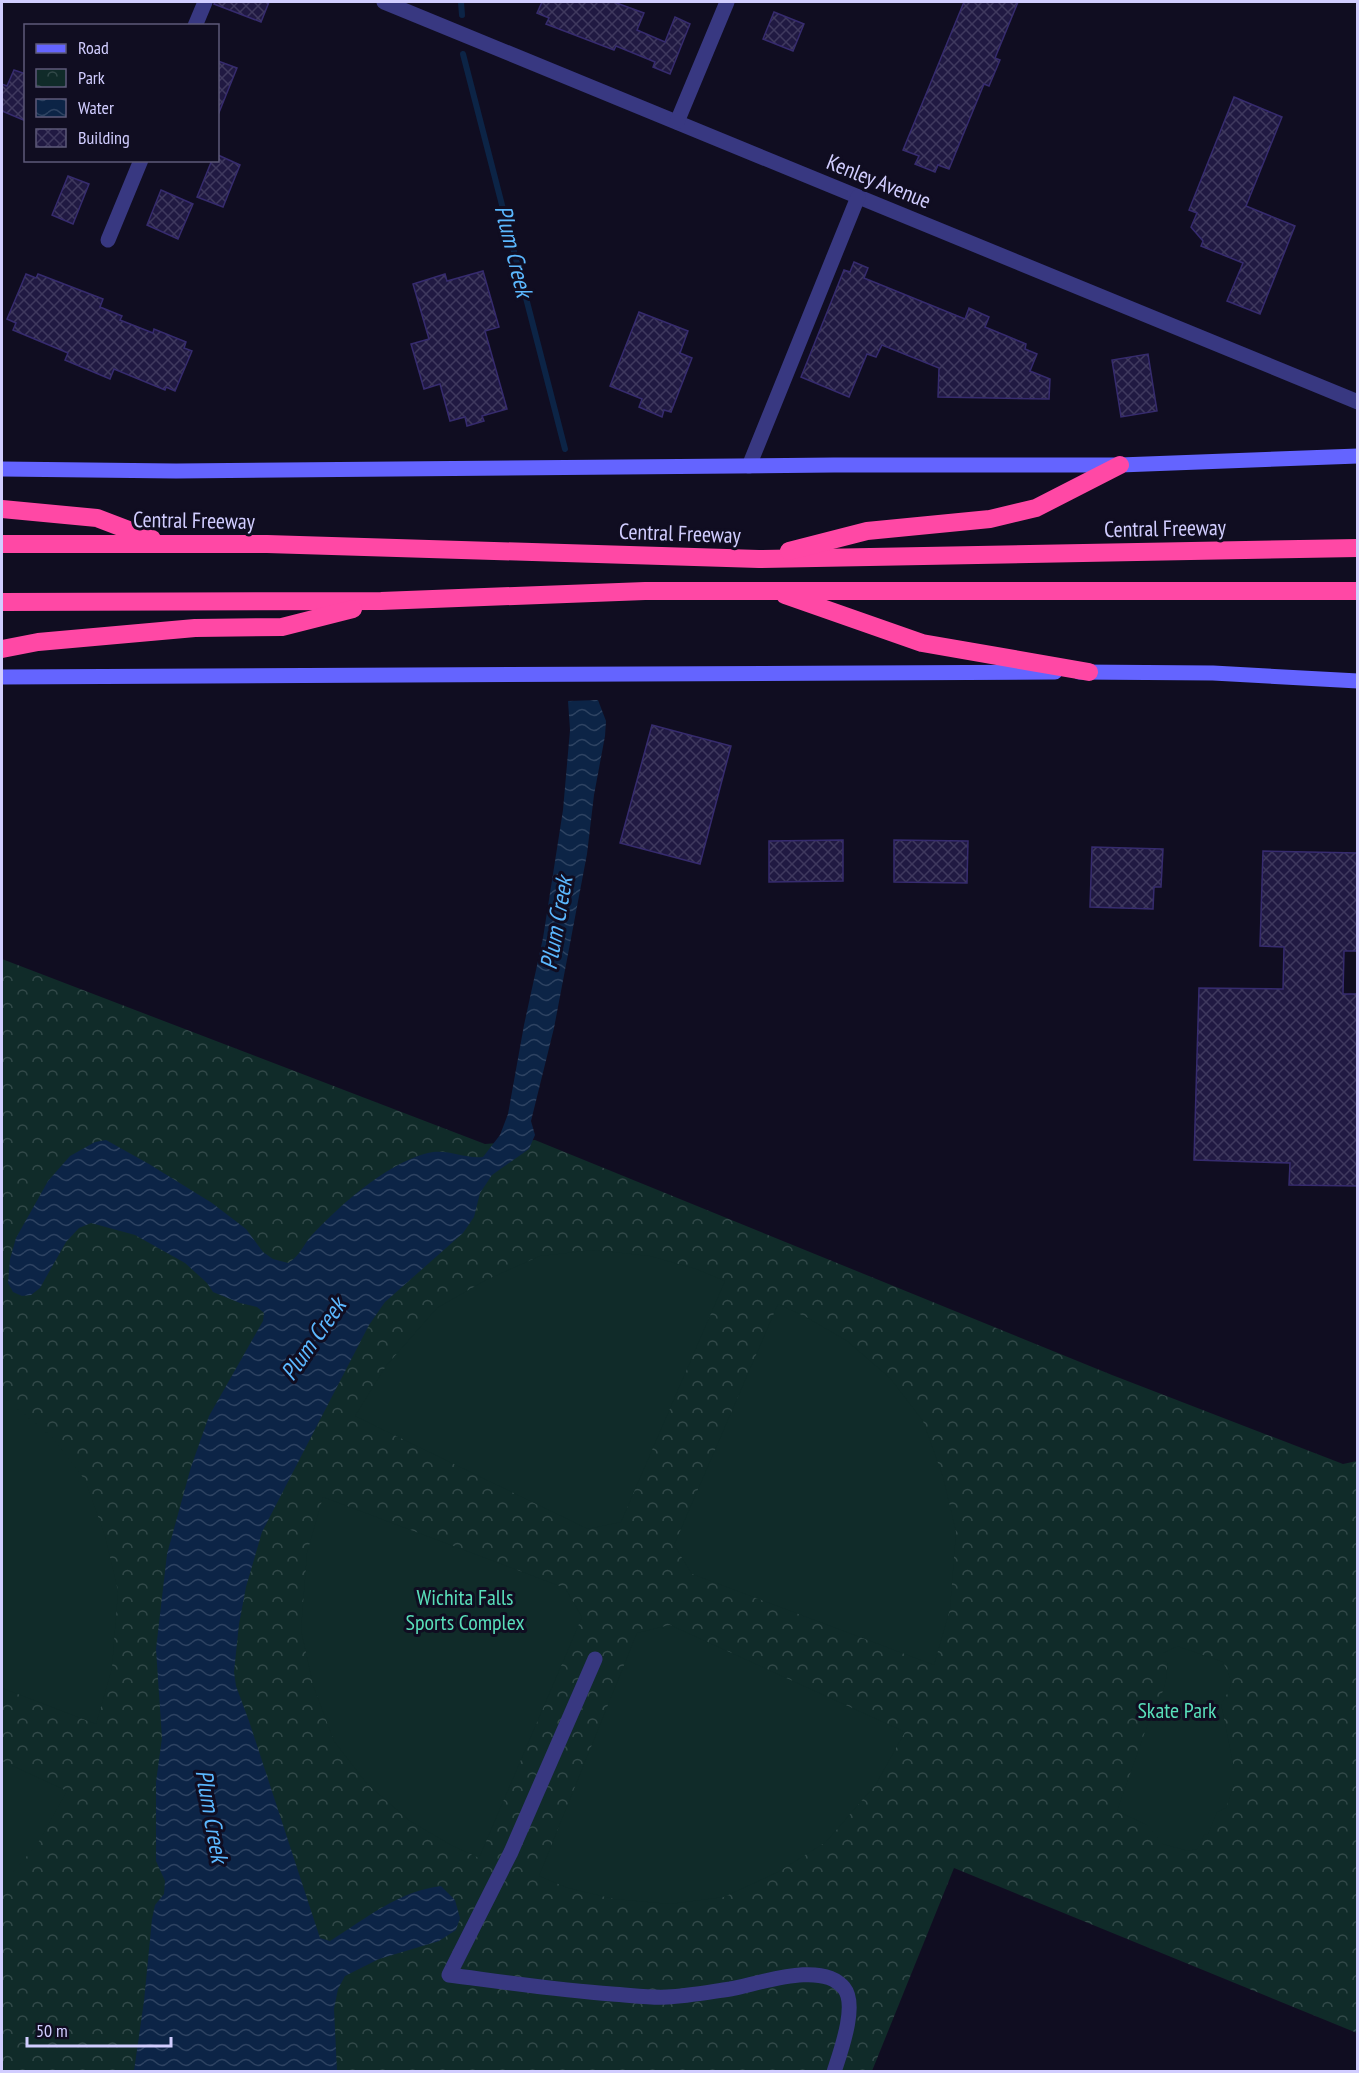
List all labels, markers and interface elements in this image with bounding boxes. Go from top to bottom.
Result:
legend [24,24,219,162]
text: Road [78,36,109,59]
text: Park [78,66,105,89]
text: Water [78,96,114,119]
text: Building [78,126,130,149]
street label: Kenley Avenue [823,147,935,215]
water label: Plum Creek [488,202,541,303]
street label: Central Freeway [133,505,256,535]
street label: Central Freeway [1104,513,1227,543]
street label: Central Freeway [619,517,742,549]
water label: Plum Creek [533,872,580,972]
water label: Plum Creek [273,1290,354,1386]
park label: Wichita Falls Sports Complex [406,1583,524,1636]
park label: Skate Park [1137,1696,1217,1724]
water label: Plum Creek [189,1767,236,1867]
scale bar [27,2010,171,2048]
text: 50 m [36,2019,68,2042]

